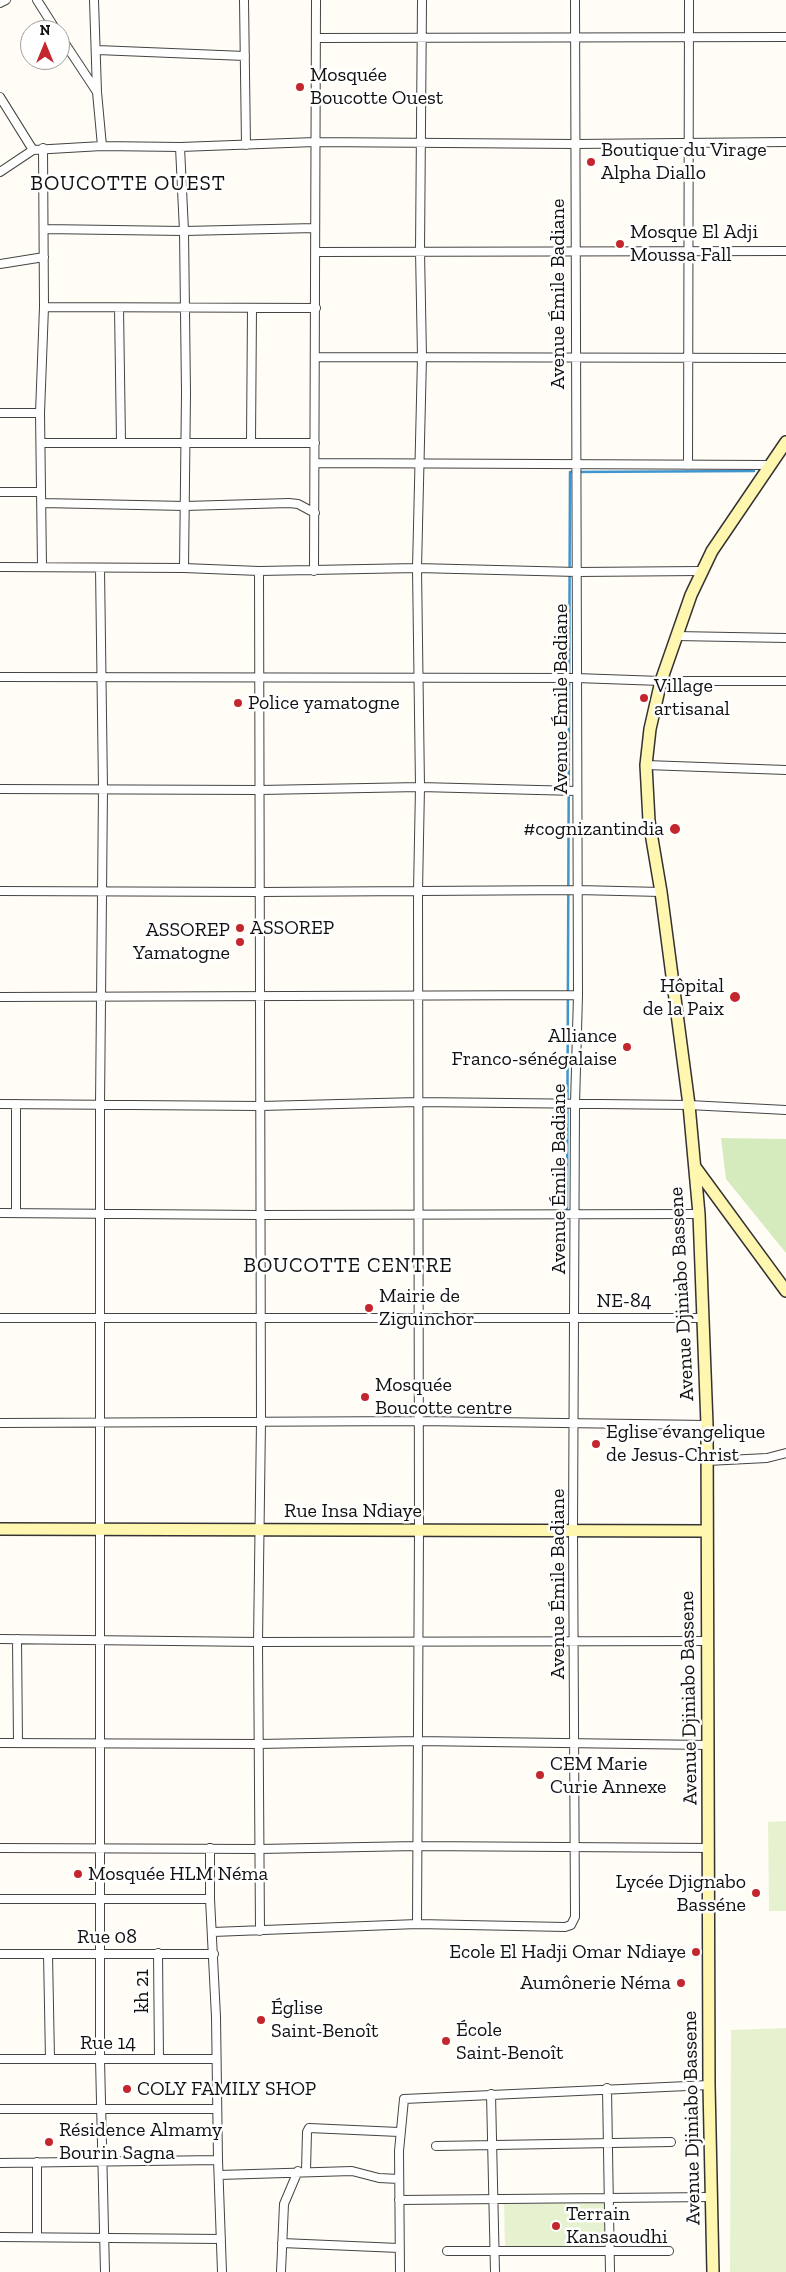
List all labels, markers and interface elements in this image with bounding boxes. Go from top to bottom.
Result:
north arrow [20,20,70,70]
text: N [40,22,50,39]
place label: Mosquée Boucotte Ouest [310,63,443,110]
marker: Mosquée Boucotte Ouest [294,81,306,93]
place label: Boutique du Virage Alpha Diallo [601,138,767,185]
marker: Boutique du Virage Alpha Diallo [585,156,597,168]
district label: BOUCOTTE OUEST [29,171,227,197]
street label: Avenue Émile Badiane [546,199,570,389]
place label: Mosque El Adji Moussa Fall [630,220,758,267]
marker: Mosque El Adji Moussa Fall [614,238,626,250]
street label: Avenue Émile Badiane [549,604,573,794]
place label: Village artisanal [654,674,730,721]
place label: Police yamatogne [248,691,400,715]
marker: Village artisanal [638,692,650,704]
marker: Police yamatogne [232,697,244,709]
place label: #cognizantindia [524,817,664,841]
marker: #cognizantindia [668,822,682,836]
place label: ASSOREP [250,916,334,940]
place label: ASSOREP Yamatogne [133,918,230,965]
marker: ASSOREP [234,922,246,934]
marker: ASSOREP Yamatogne [234,936,246,948]
place label: Hôpital de la Paix [643,974,724,1021]
marker: Hôpital de la Paix [728,990,742,1004]
place label: Alliance Franco-sénégalaise [451,1024,617,1071]
marker: Alliance Franco-sénégalaise [621,1041,633,1053]
street label: Avenue Émile Badiane [547,1084,571,1274]
street label: Avenue Djiniabo Bassene [664,1186,700,1402]
district label: BOUCOTTE CENTRE [241,1253,455,1279]
place label: Mairie de Ziguinchor [379,1284,474,1331]
street label: NE-84 [597,1289,651,1313]
marker: Mairie de Ziguinchor [363,1302,375,1314]
place label: Mosquée Boucotte centre [375,1373,512,1420]
marker: Mosquée Boucotte centre [359,1391,371,1403]
place label: Eglise évangelique de Jesus-Christ [606,1420,765,1467]
marker: Eglise évangelique de Jesus-Christ [590,1438,602,1450]
street label: Avenue Émile Badiane [546,1489,570,1679]
street label: Rue Insa Ndiaye [284,1499,422,1523]
street label: Avenue Djiniabo Bassene [675,1591,703,1805]
place label: CEM Marie Curie Annexe [550,1752,666,1799]
marker: CEM Marie Curie Annexe [534,1769,546,1781]
place label: Mosquée HLM Néma [88,1862,268,1886]
marker: Mosquée HLM Néma [72,1868,84,1880]
place label: Lycée Djignabo Basséne [616,1870,746,1917]
marker: Lycée Djignabo Basséne [750,1887,762,1899]
street label: Rue 08 [77,1925,137,1949]
place label: Ecole El Hadji Omar Ndiaye [449,1940,686,1964]
marker: Ecole El Hadji Omar Ndiaye [690,1946,702,1958]
street label: kh 21 [130,1969,154,2013]
place label: Aumônerie Néma [520,1971,671,1995]
marker: Aumônerie Néma [675,1977,687,1989]
place label: Église Saint-Benoît [271,1996,378,2043]
street label: Avenue Djiniabo Bassene [678,2011,706,2225]
marker: Église Saint-Benoît [255,2014,267,2026]
place label: École Saint-Benoît [456,2018,563,2065]
street label: Rue 14 [80,2031,136,2055]
marker: École Saint-Benoît [440,2035,452,2047]
place label: COLY FAMILY SHOP [137,2077,316,2101]
marker: COLY FAMILY SHOP [121,2083,133,2095]
place label: Résidence Almamy Bourin Sagna [59,2118,222,2165]
marker: Résidence Almamy Bourin Sagna [43,2136,55,2148]
place label: Terrain Kansaoudhi [566,2202,668,2249]
marker: Terrain Kansaoudhi [550,2220,562,2232]

